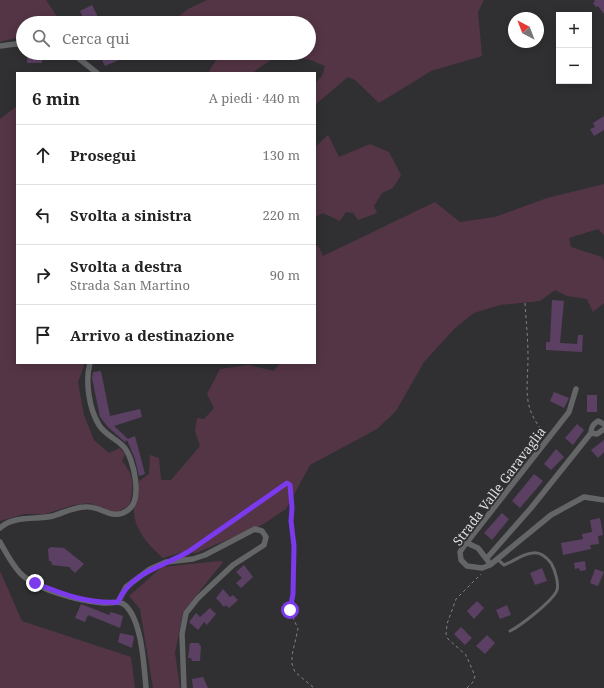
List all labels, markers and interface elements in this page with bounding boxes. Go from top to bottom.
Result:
north arrow [508,12,544,48]
map controls [556,12,592,84]
button: + [556,12,592,48]
search box [16,16,316,60]
icon: search [30,27,52,49]
text: Cerca qui [62,28,130,48]
button: − [556,48,592,84]
text: 6 min [32,87,80,110]
text: A piedi · 440 m [209,89,300,107]
icon: ahead [32,144,54,166]
text: Prosegui [70,145,136,165]
text: 130 m [263,146,300,164]
icon: left [32,204,54,226]
text: Svolta a sinistra [70,205,192,225]
text: 220 m [263,206,300,224]
text: Svolta a destra [70,256,182,276]
icon: right [32,264,54,286]
text: 90 m [270,266,300,284]
text: Strada San Martino [70,276,190,294]
icon: arrive [32,324,54,346]
text: Arrivo a destinazione [70,325,234,345]
street label: Strada Valle Garavaglia [448,423,550,549]
route end [26,574,44,592]
route start [281,601,299,619]

